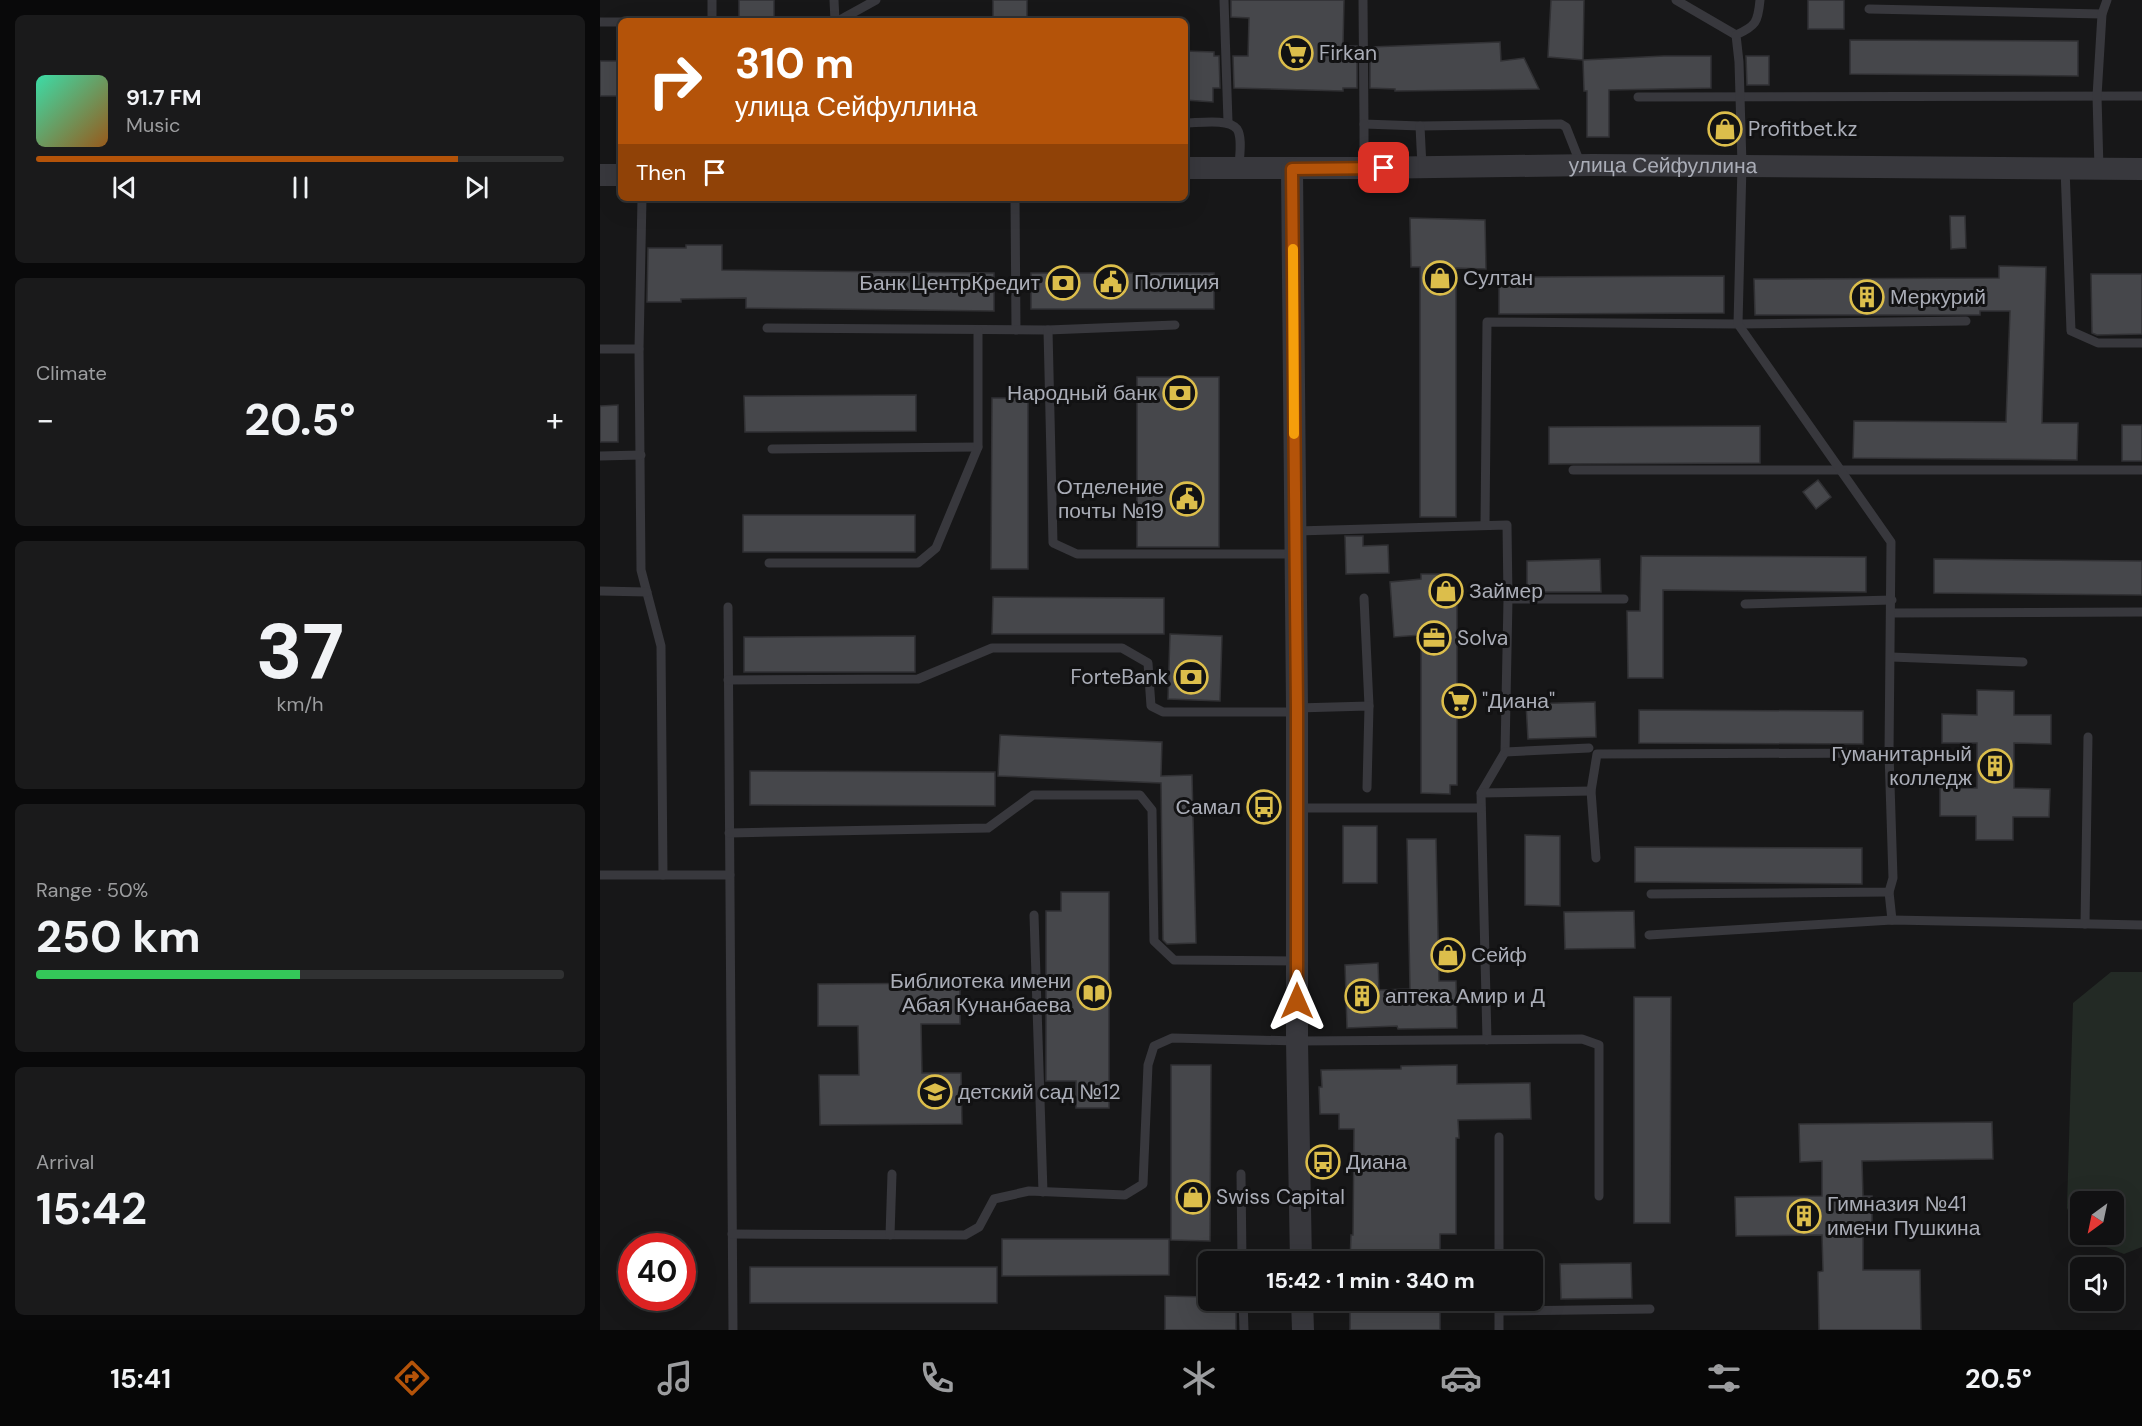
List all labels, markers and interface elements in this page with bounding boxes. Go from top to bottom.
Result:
supermarket icon: Firkan [1278,35,1314,71]
text: 310 m [735,36,854,91]
place label: Firkan [1319,39,1377,67]
icon: right [636,42,714,120]
text: 91.7 FM [126,83,201,112]
text: улица Сейфуллина [735,89,977,124]
shop icon: Profitbet.kz [1707,111,1743,147]
text: Music [126,112,181,138]
place label: Profitbet.kz [1748,115,1857,143]
pin [1358,142,1409,193]
icon: arrive [1367,151,1400,184]
street label: улица Сейфуллина [1568,151,1758,180]
icon: arrive [698,156,731,189]
text: Then [636,158,686,187]
icon: previous [108,171,141,204]
icon: pause [284,171,317,204]
icon: next [460,171,493,204]
shop icon: Султан [1422,260,1458,296]
public building icon: Полиция [1093,264,1129,300]
place label: Султан [1463,264,1533,292]
bank icon: Банк ЦентрКредит [1045,265,1081,301]
place label: Полиция [1134,268,1219,296]
place label: Банк ЦентрКредит [859,269,1040,297]
building icon: Меркурий [1849,279,1885,315]
place label: Меркурий [1890,283,1986,311]
text: Climate [36,360,107,386]
bank icon: Народный банк [1162,375,1198,411]
place label: Народный банк [1007,379,1158,407]
text: 20.5° [244,390,356,449]
text: − [36,398,54,441]
text: + [546,398,564,441]
place label: Отделение почты №19 [1057,473,1164,525]
public building icon: Отделение почты №19 [1169,481,1205,517]
shop icon: Займер [1428,573,1464,609]
place label: Займер [1469,577,1543,605]
text: 37 [256,601,344,702]
office icon: Solva [1416,620,1452,656]
place label: Solva [1457,624,1508,652]
bank icon: ForteBank [1173,659,1209,695]
place label: ForteBank [1070,663,1168,691]
supermarket icon: "Диана" [1441,683,1477,719]
place label: "Диана" [1482,687,1555,715]
text: km/h [276,691,324,717]
place label: Гуманитарный колледж [1831,740,1972,792]
building icon: Гуманитарный колледж [1977,748,2013,784]
bus stop icon: Самал [1246,789,1282,825]
place label: Самал [1176,793,1241,821]
text: Range · 50% [36,877,148,903]
text: 250 km [36,907,201,966]
shop icon: Сейф [1430,937,1466,973]
place label: Сейф [1471,941,1527,969]
place label: Библиотека имени Абая Кунанбаева [890,967,1071,1019]
position arrow [1265,969,1329,1033]
library icon: Библиотека имени Абая Кунанбаева [1076,975,1112,1011]
building icon: аптека Амир и Д [1344,978,1380,1014]
place label: аптека Амир и Д [1385,982,1545,1010]
school or university icon: детский сад №12 [917,1074,953,1110]
place label: детский сад №12 [958,1078,1121,1106]
bus stop icon: Диана [1305,1144,1341,1180]
place label: Диана [1346,1148,1407,1176]
text: Arrival [36,1149,94,1175]
text: 15:42 [36,1179,147,1238]
shop icon: Swiss Capital [1175,1179,1211,1215]
place label: Swiss Capital [1216,1183,1345,1211]
place label: Гимназия №41 имени Пушкина [1827,1190,1981,1242]
north arrow [2070,1191,2124,1245]
map controls [2070,1191,2124,1311]
building icon: Гимназия №41 имени Пушкина [1786,1198,1822,1234]
speed limit sign: 40 [618,1233,696,1311]
button: sound [2070,1257,2124,1311]
text: 15:42 · 1 min · 340 m [1266,1266,1475,1295]
icon: directions [391,1357,433,1399]
icon: music [654,1357,696,1399]
icon: phone [916,1357,958,1399]
icon: climate [1178,1357,1220,1399]
icon: car [1440,1357,1482,1399]
icon: filters [1703,1357,1745,1399]
text: 15:41 [110,1361,171,1396]
text: 20.5° [1965,1361,2032,1396]

